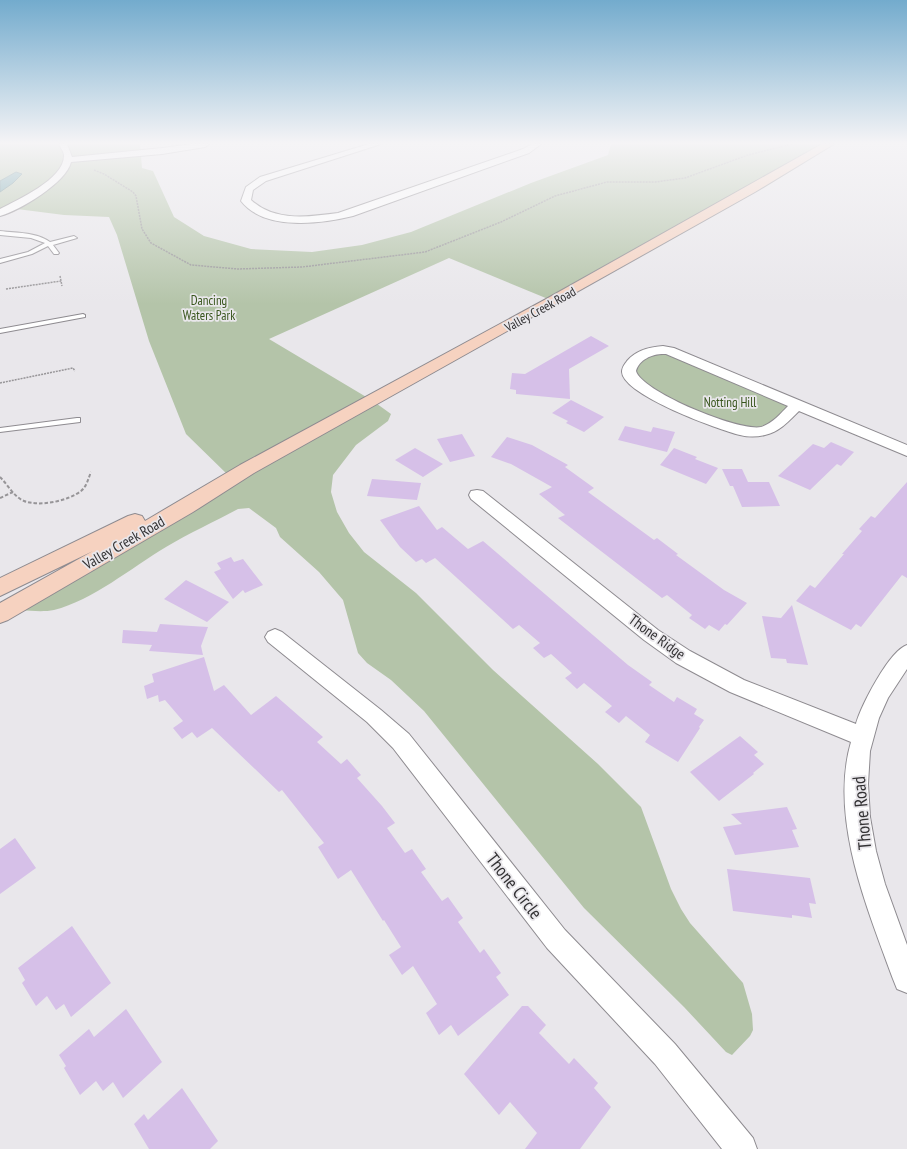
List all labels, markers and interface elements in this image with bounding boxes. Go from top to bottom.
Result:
street label: Valley Creek Road [501,283,579,336]
park label: Dancing Waters Park [183,292,235,324]
park label: Notting Hill [704,394,756,411]
street label: Valley Creek Road [79,512,168,574]
street label: Thone Ridge [625,610,689,663]
street label: Thone Road [847,775,876,851]
street label: Thone Circle [481,848,547,924]

